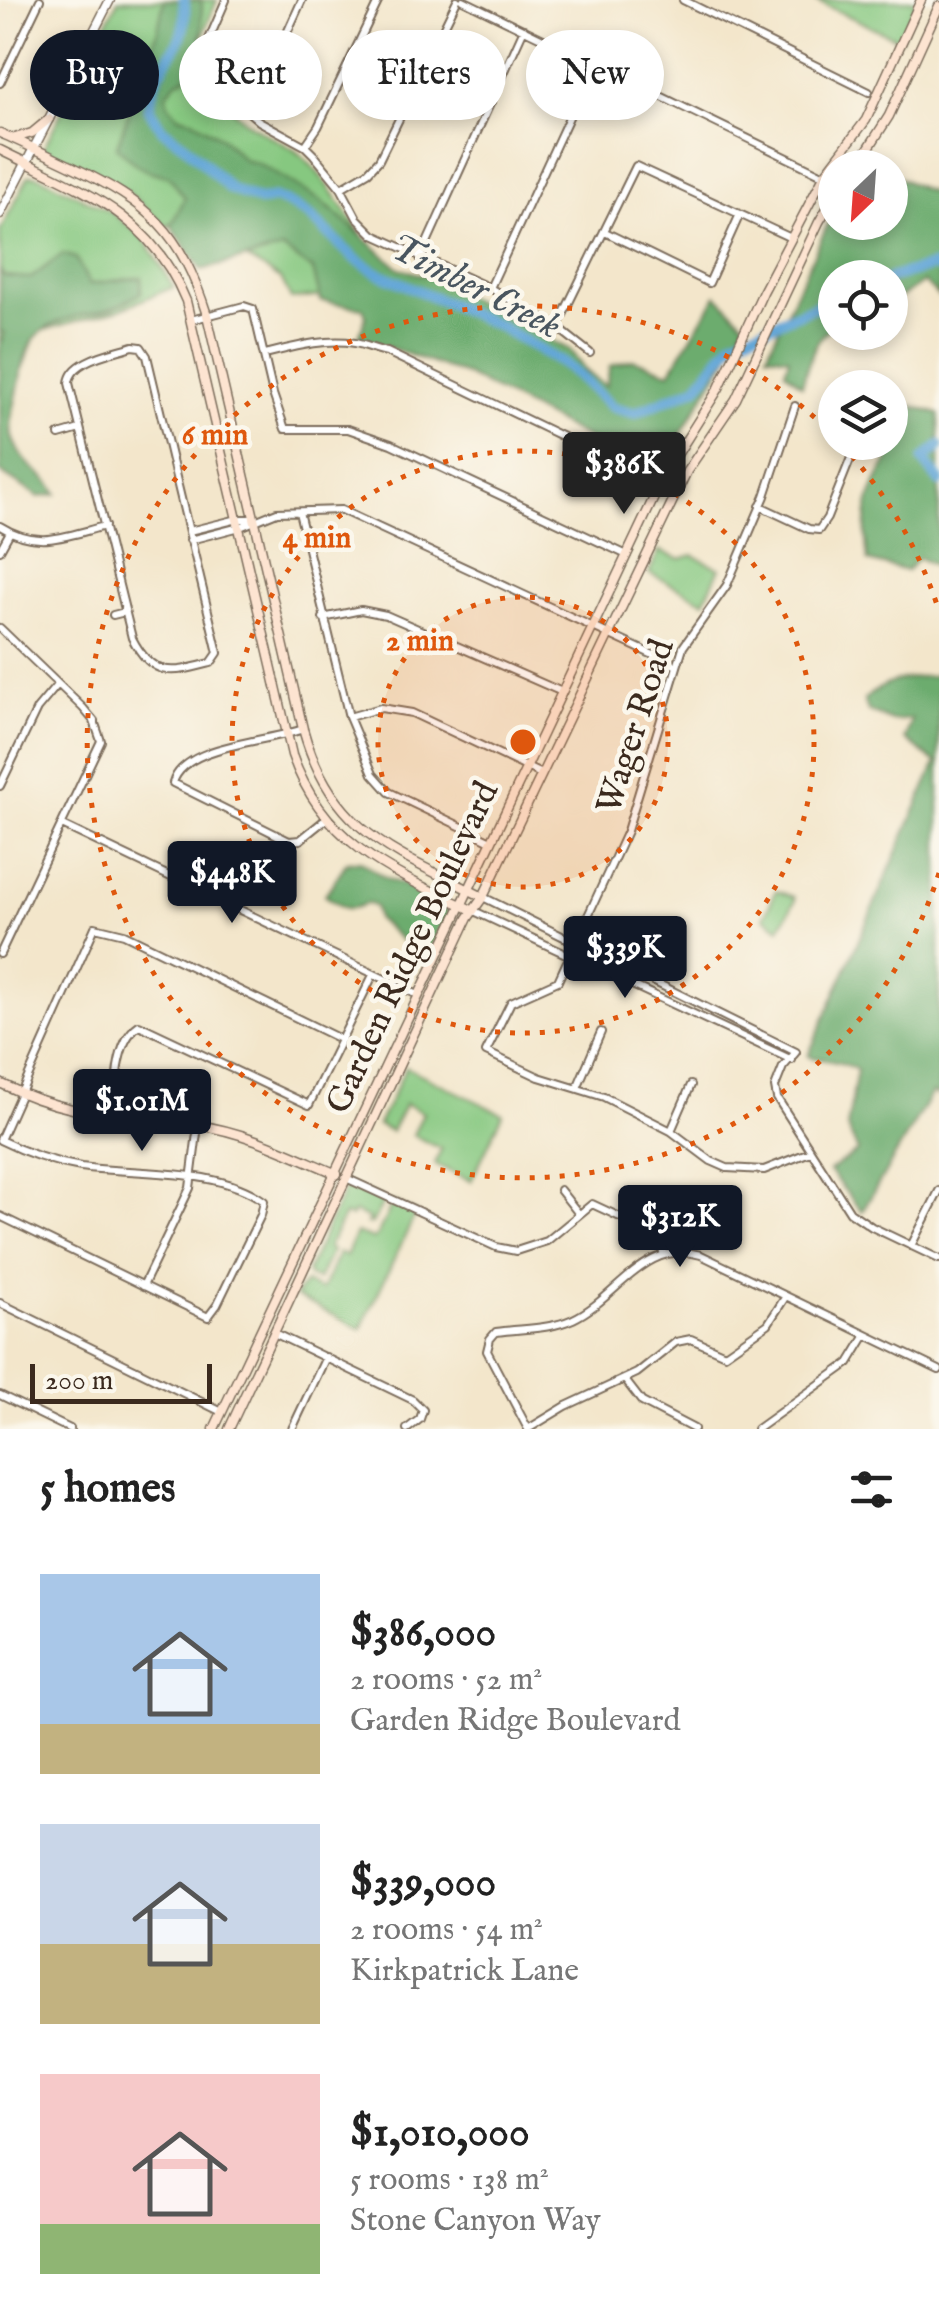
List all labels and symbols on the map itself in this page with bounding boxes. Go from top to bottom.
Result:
north arrow [818,150,908,240]
water label: Timber Creek [381,224,568,351]
text: 6 min [182,417,248,455]
pin: $386K [554,432,694,517]
text: 4 min [283,520,351,558]
text: 2 min [386,623,454,661]
street label: Wager Road [587,633,686,820]
centre of rings [505,724,541,760]
street label: Garden Ridge Boulevard [317,774,510,1121]
pin: $448K [162,841,302,926]
pin: $339K [555,916,695,1001]
pin: $1.01M [61,1069,223,1154]
pin: $312K [610,1185,750,1270]
scale bar [30,1359,212,1404]

